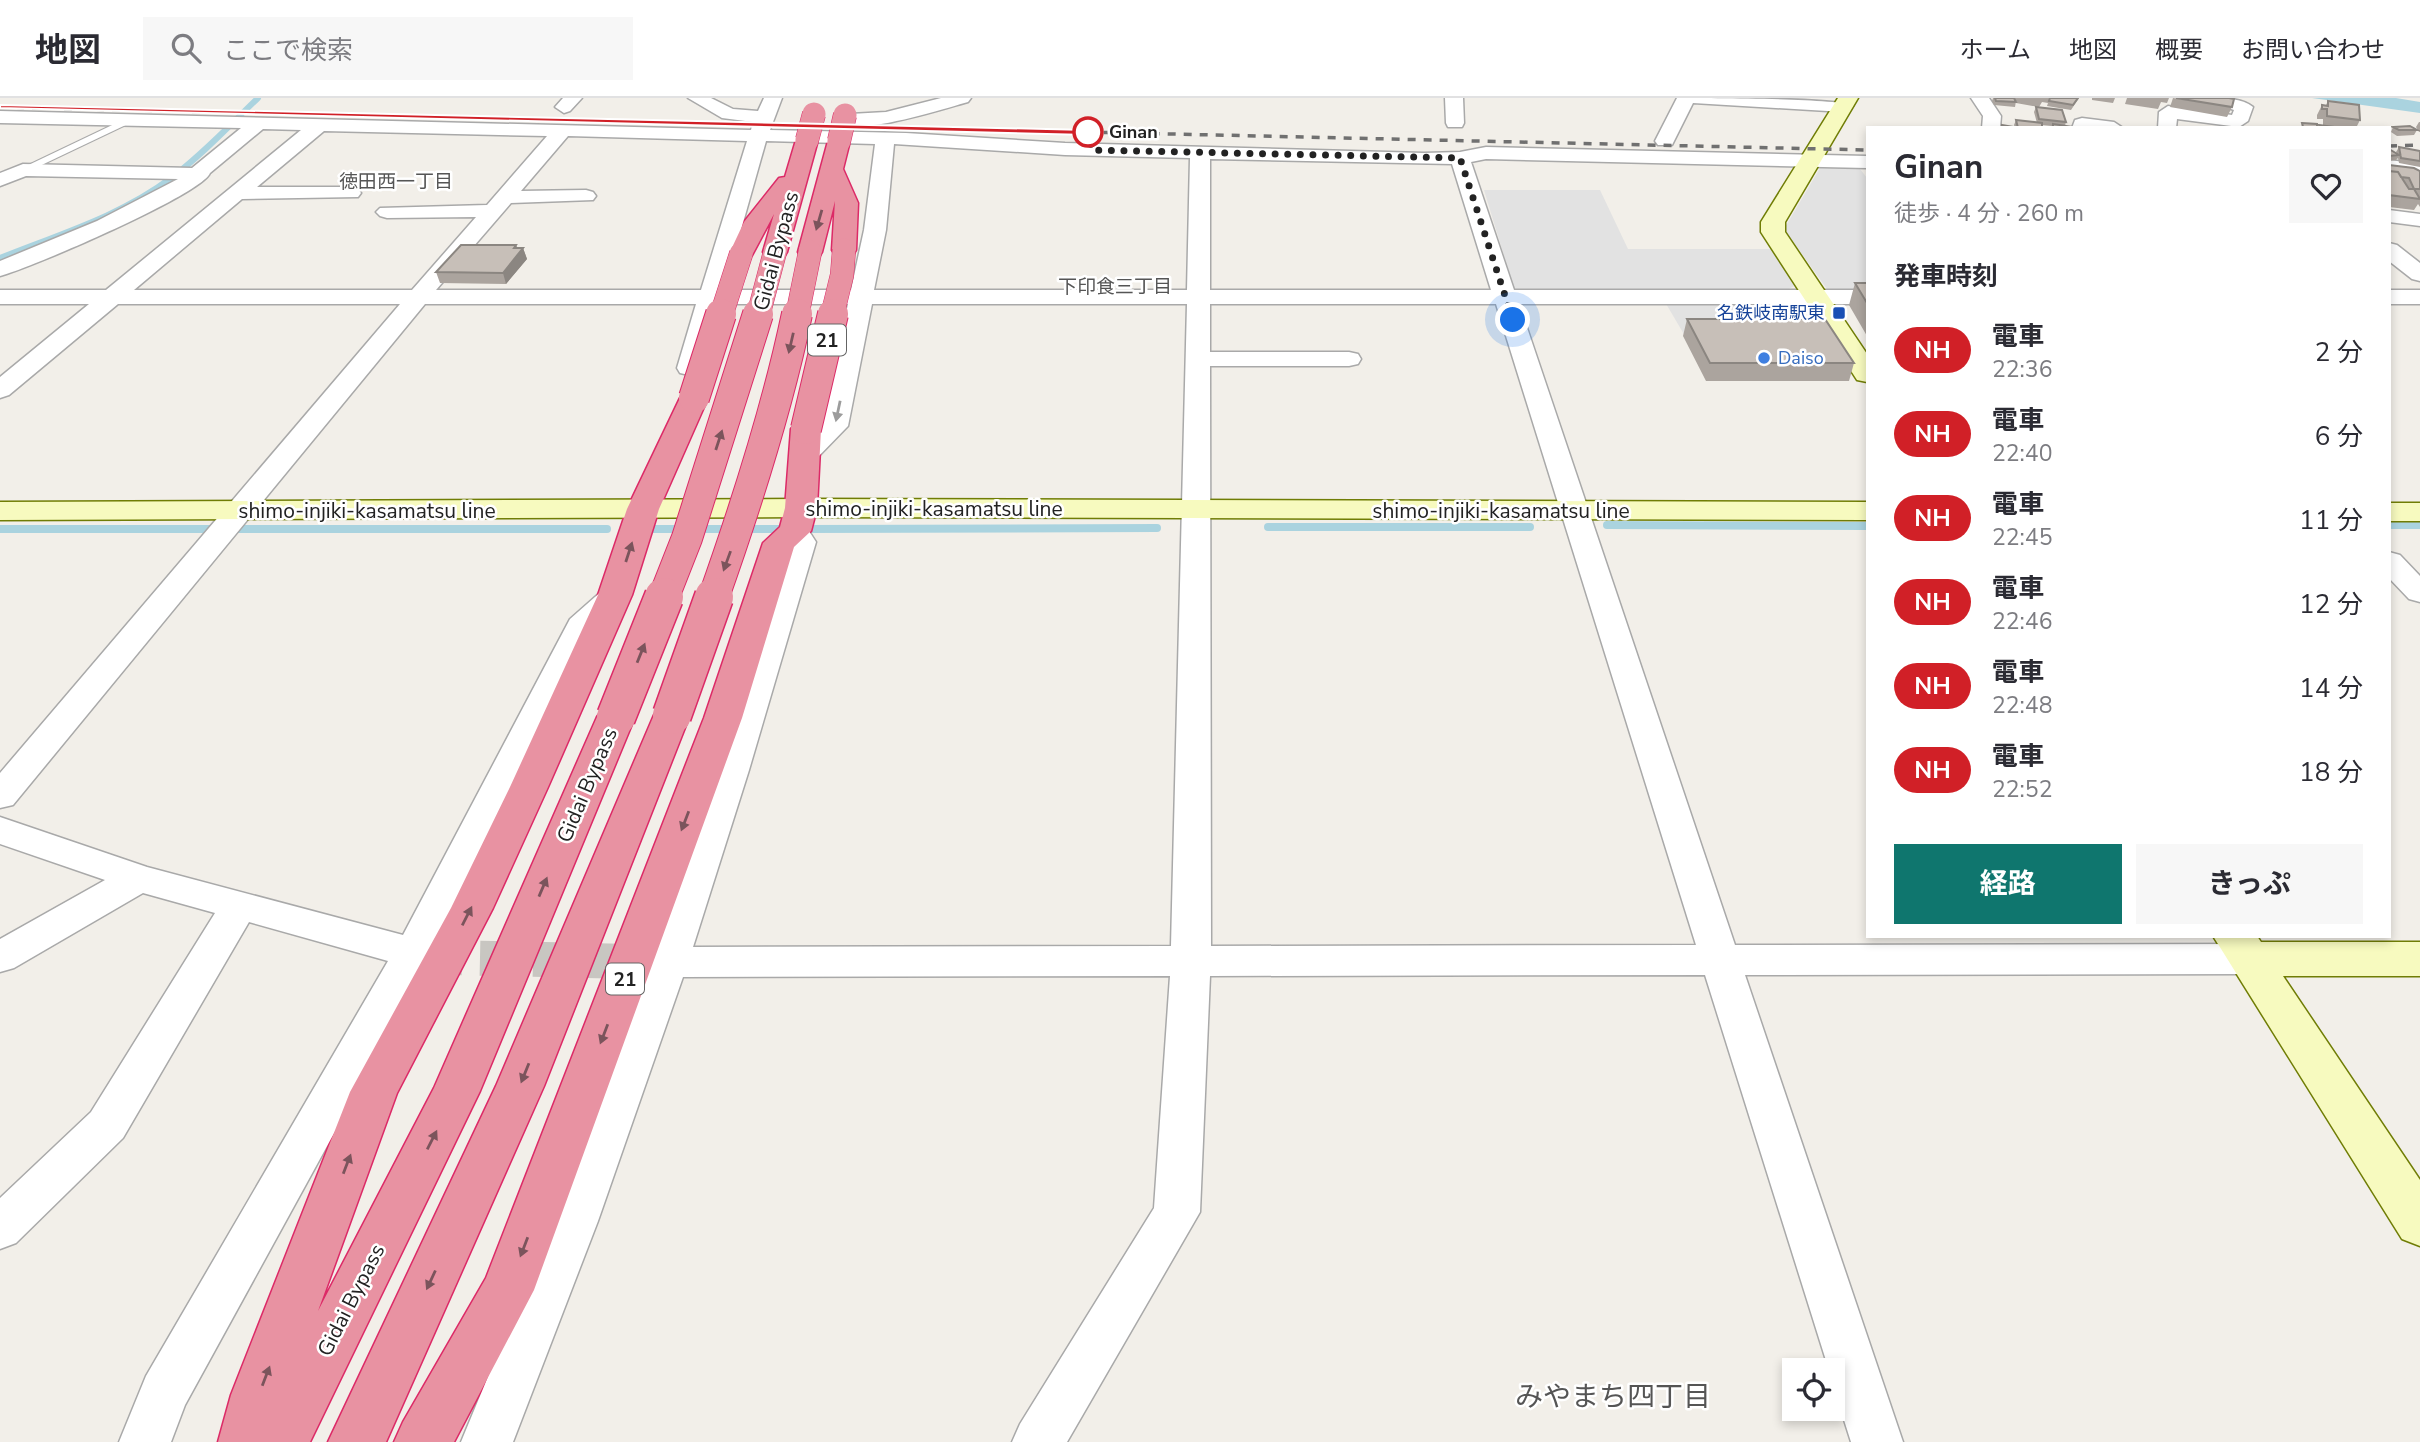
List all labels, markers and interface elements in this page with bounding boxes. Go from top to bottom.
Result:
search box [143,17,633,80]
text: 地図 [35,28,101,73]
icon: search [167,29,205,67]
text: ここで検索 [223,33,353,68]
text: ホーム [1960,34,2031,66]
text: 地図 [2069,34,2117,66]
text: 概要 [2155,34,2203,66]
text: お問い合わせ [2241,34,2385,66]
marker: Ginan [1073,117,1103,147]
place label: Ginan [1109,120,1158,144]
text: Ginan [1894,145,1983,190]
button: heart [2289,149,2363,223]
district label: 徳田西一丁目 [339,169,453,195]
street label: Gidai Bypass [747,188,805,314]
text: 徒歩 · 4 分 · 260 m [1894,198,2084,229]
one-way arrow [813,210,823,231]
text: 発車時刻 [1894,259,1998,294]
district label: 下印食三丁目 [1058,274,1172,300]
place label: 名鉄岐南駅東 [1717,301,1825,325]
your location [1495,302,1530,337]
marker: 名鉄岐南駅東 [1831,305,1847,321]
text: 電車 [1992,319,2044,354]
road number: 21 [808,324,846,356]
one-way arrow [785,332,796,354]
text: NH [1914,334,1951,366]
text: 2 分 [2315,335,2363,370]
place label: Daiso [1778,346,1824,370]
marker: Daiso [1756,350,1772,366]
text: 22:36 [1992,354,2052,385]
one-way arrow [832,400,843,422]
text: 電車 [1992,403,2044,438]
text: NH [1914,418,1951,450]
text: 6 分 [2315,419,2363,454]
one-way arrow [714,429,725,450]
text: 22:40 [1992,438,2052,469]
text: 電車 [1992,487,2044,522]
street label: shimo-injiki-kasamatsu line [805,495,1063,523]
street label: shimo-injiki-kasamatsu line [238,497,496,525]
street label: shimo-injiki-kasamatsu line [1372,497,1630,525]
text: NH [1914,502,1951,534]
text: 11 分 [2299,503,2363,538]
text: 22:45 [1992,522,2052,553]
one-way arrow [625,542,635,563]
one-way arrow [721,551,732,572]
text: 電車 [1992,571,2044,606]
text: NH [1914,586,1951,618]
text: 12 分 [2299,587,2363,622]
text: 22:46 [1992,606,2052,637]
one-way arrow [636,643,647,664]
text: 電車 [1992,655,2044,690]
text: NH [1914,670,1951,702]
text: 14 分 [2299,671,2363,706]
text: 22:48 [1992,690,2052,721]
street label: Gidai Bypass [550,723,624,847]
text: 電車 [1992,739,2044,774]
text: NH [1914,754,1951,786]
text: 18 分 [2299,755,2363,790]
text: 22:52 [1992,774,2052,805]
one-way arrow [679,811,690,832]
button: 経路 [1894,844,2122,924]
button: きっぷ [2136,844,2363,924]
one-way arrow [538,877,549,898]
one-way arrow [461,905,473,925]
road number: 21 [606,964,644,995]
one-way arrow [599,1024,610,1045]
one-way arrow [519,1062,530,1083]
one-way arrow [426,1130,437,1150]
one-way arrow [341,1153,352,1174]
one-way arrow [519,1237,530,1258]
street label: Gidai Bypass [311,1239,391,1361]
one-way arrow [425,1270,437,1290]
map controls [1782,1358,1845,1421]
button: locate [1782,1358,1845,1421]
one-way arrow [260,1366,271,1387]
district label: みやまち四丁目 [1515,1378,1711,1416]

